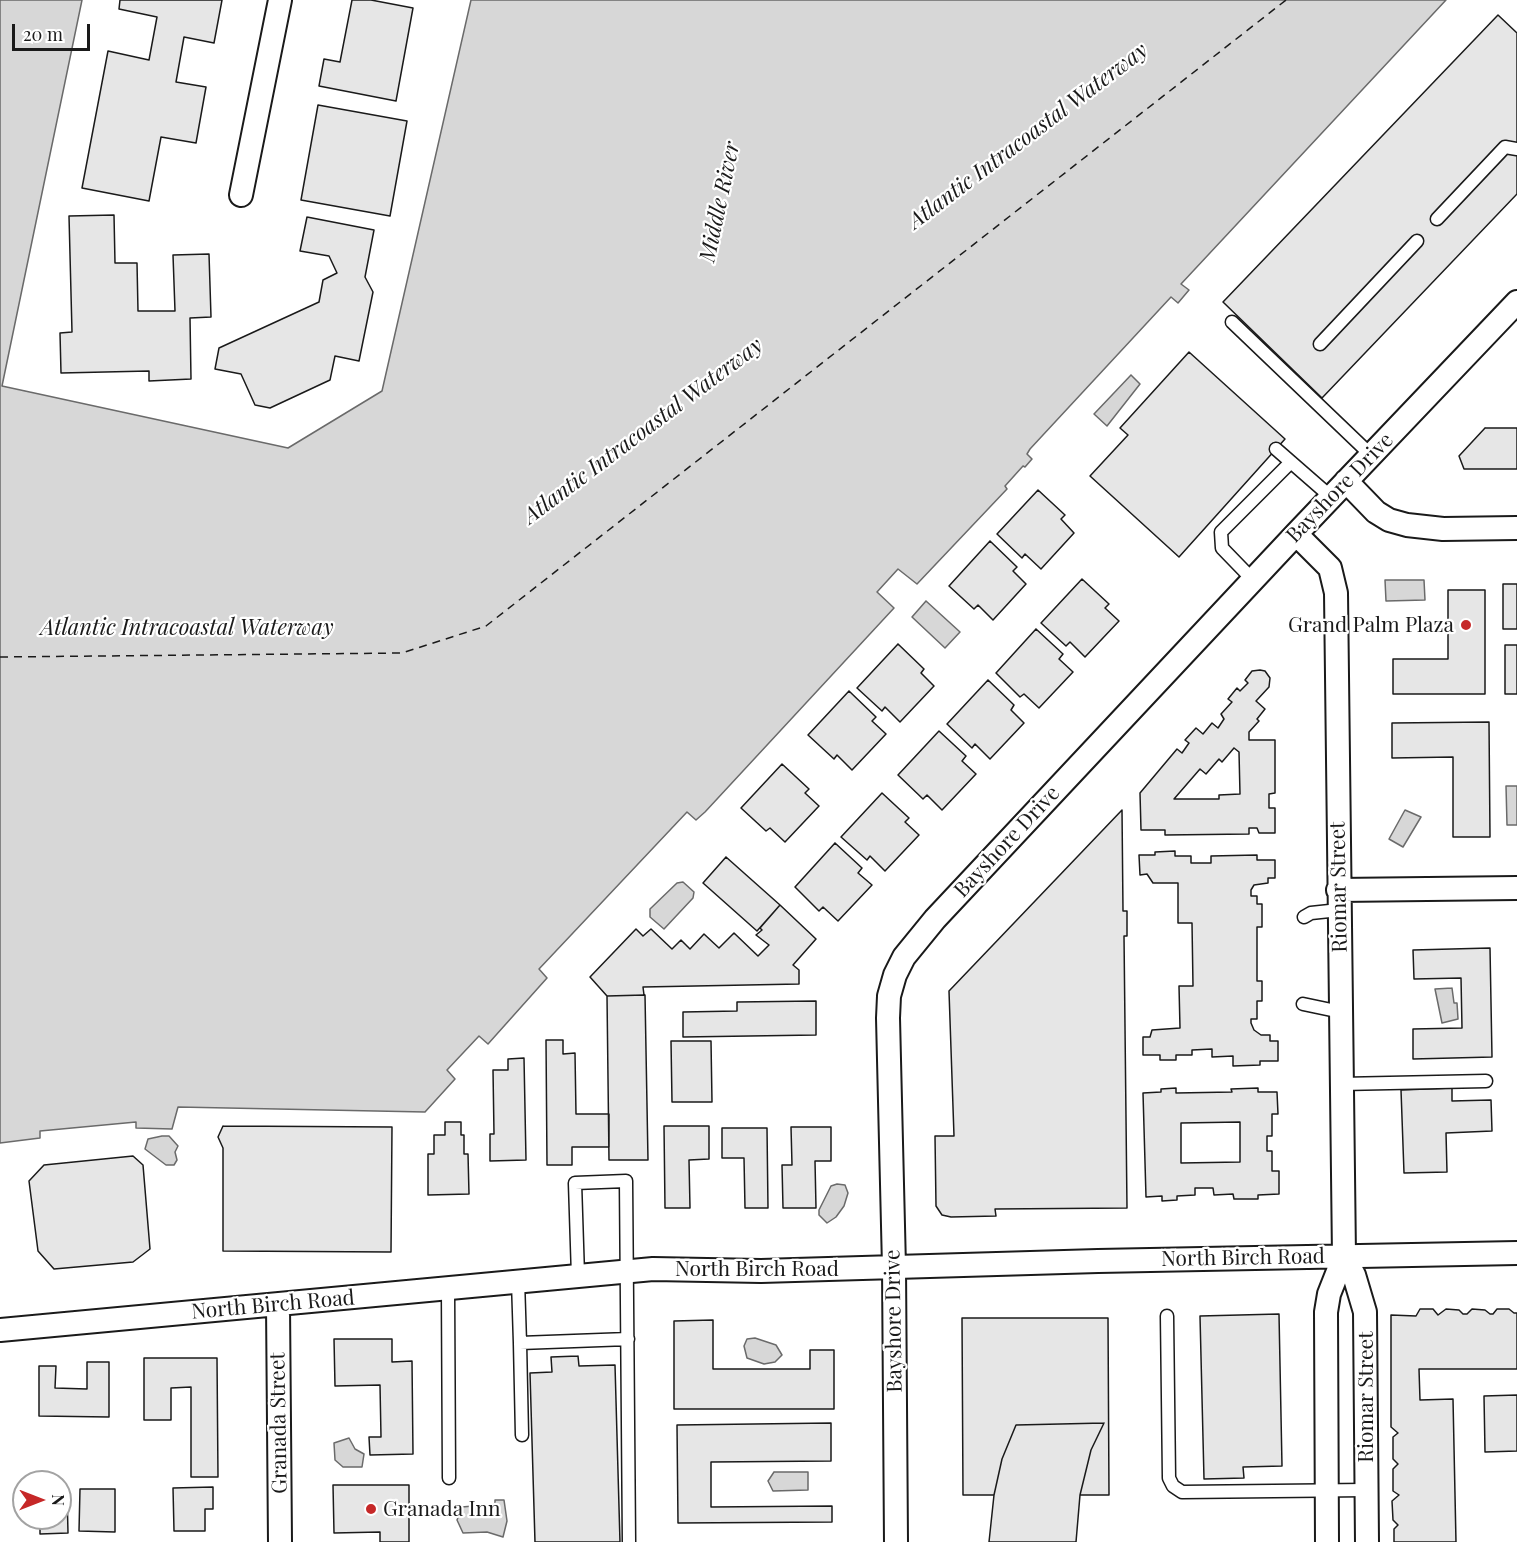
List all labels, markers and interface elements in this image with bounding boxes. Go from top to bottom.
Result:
scale bar [15,12,93,50]
text: 20 m [23,22,63,46]
water label: Atlantic Intracoastal Waterway [903,37,1153,235]
water label: Middle River [694,139,746,265]
water label: Atlantic Intracoastal Waterway [518,332,768,530]
street label: Bayshore Drive [1281,428,1399,548]
place label: Grand Palm Plaza [1288,612,1454,638]
water label: Atlantic Intracoastal Waterway [41,615,333,641]
marker: Grand Palm Plaza [1459,618,1473,632]
street label: Bayshore Drive [949,781,1065,903]
street label: Riomar Street [1325,821,1353,953]
street label: North Birch Road [1161,1244,1325,1272]
street label: Bayshore Drive [880,1249,908,1393]
street label: North Birch Road [675,1256,839,1282]
street label: North Birch Road [190,1285,356,1325]
street label: Riomar Street [1353,1331,1379,1463]
street label: Granada Street [265,1352,293,1494]
north arrow [12,1470,72,1530]
text: N [48,1494,69,1506]
place label: Granada Inn [383,1496,501,1522]
marker: Granada Inn [364,1502,378,1516]

